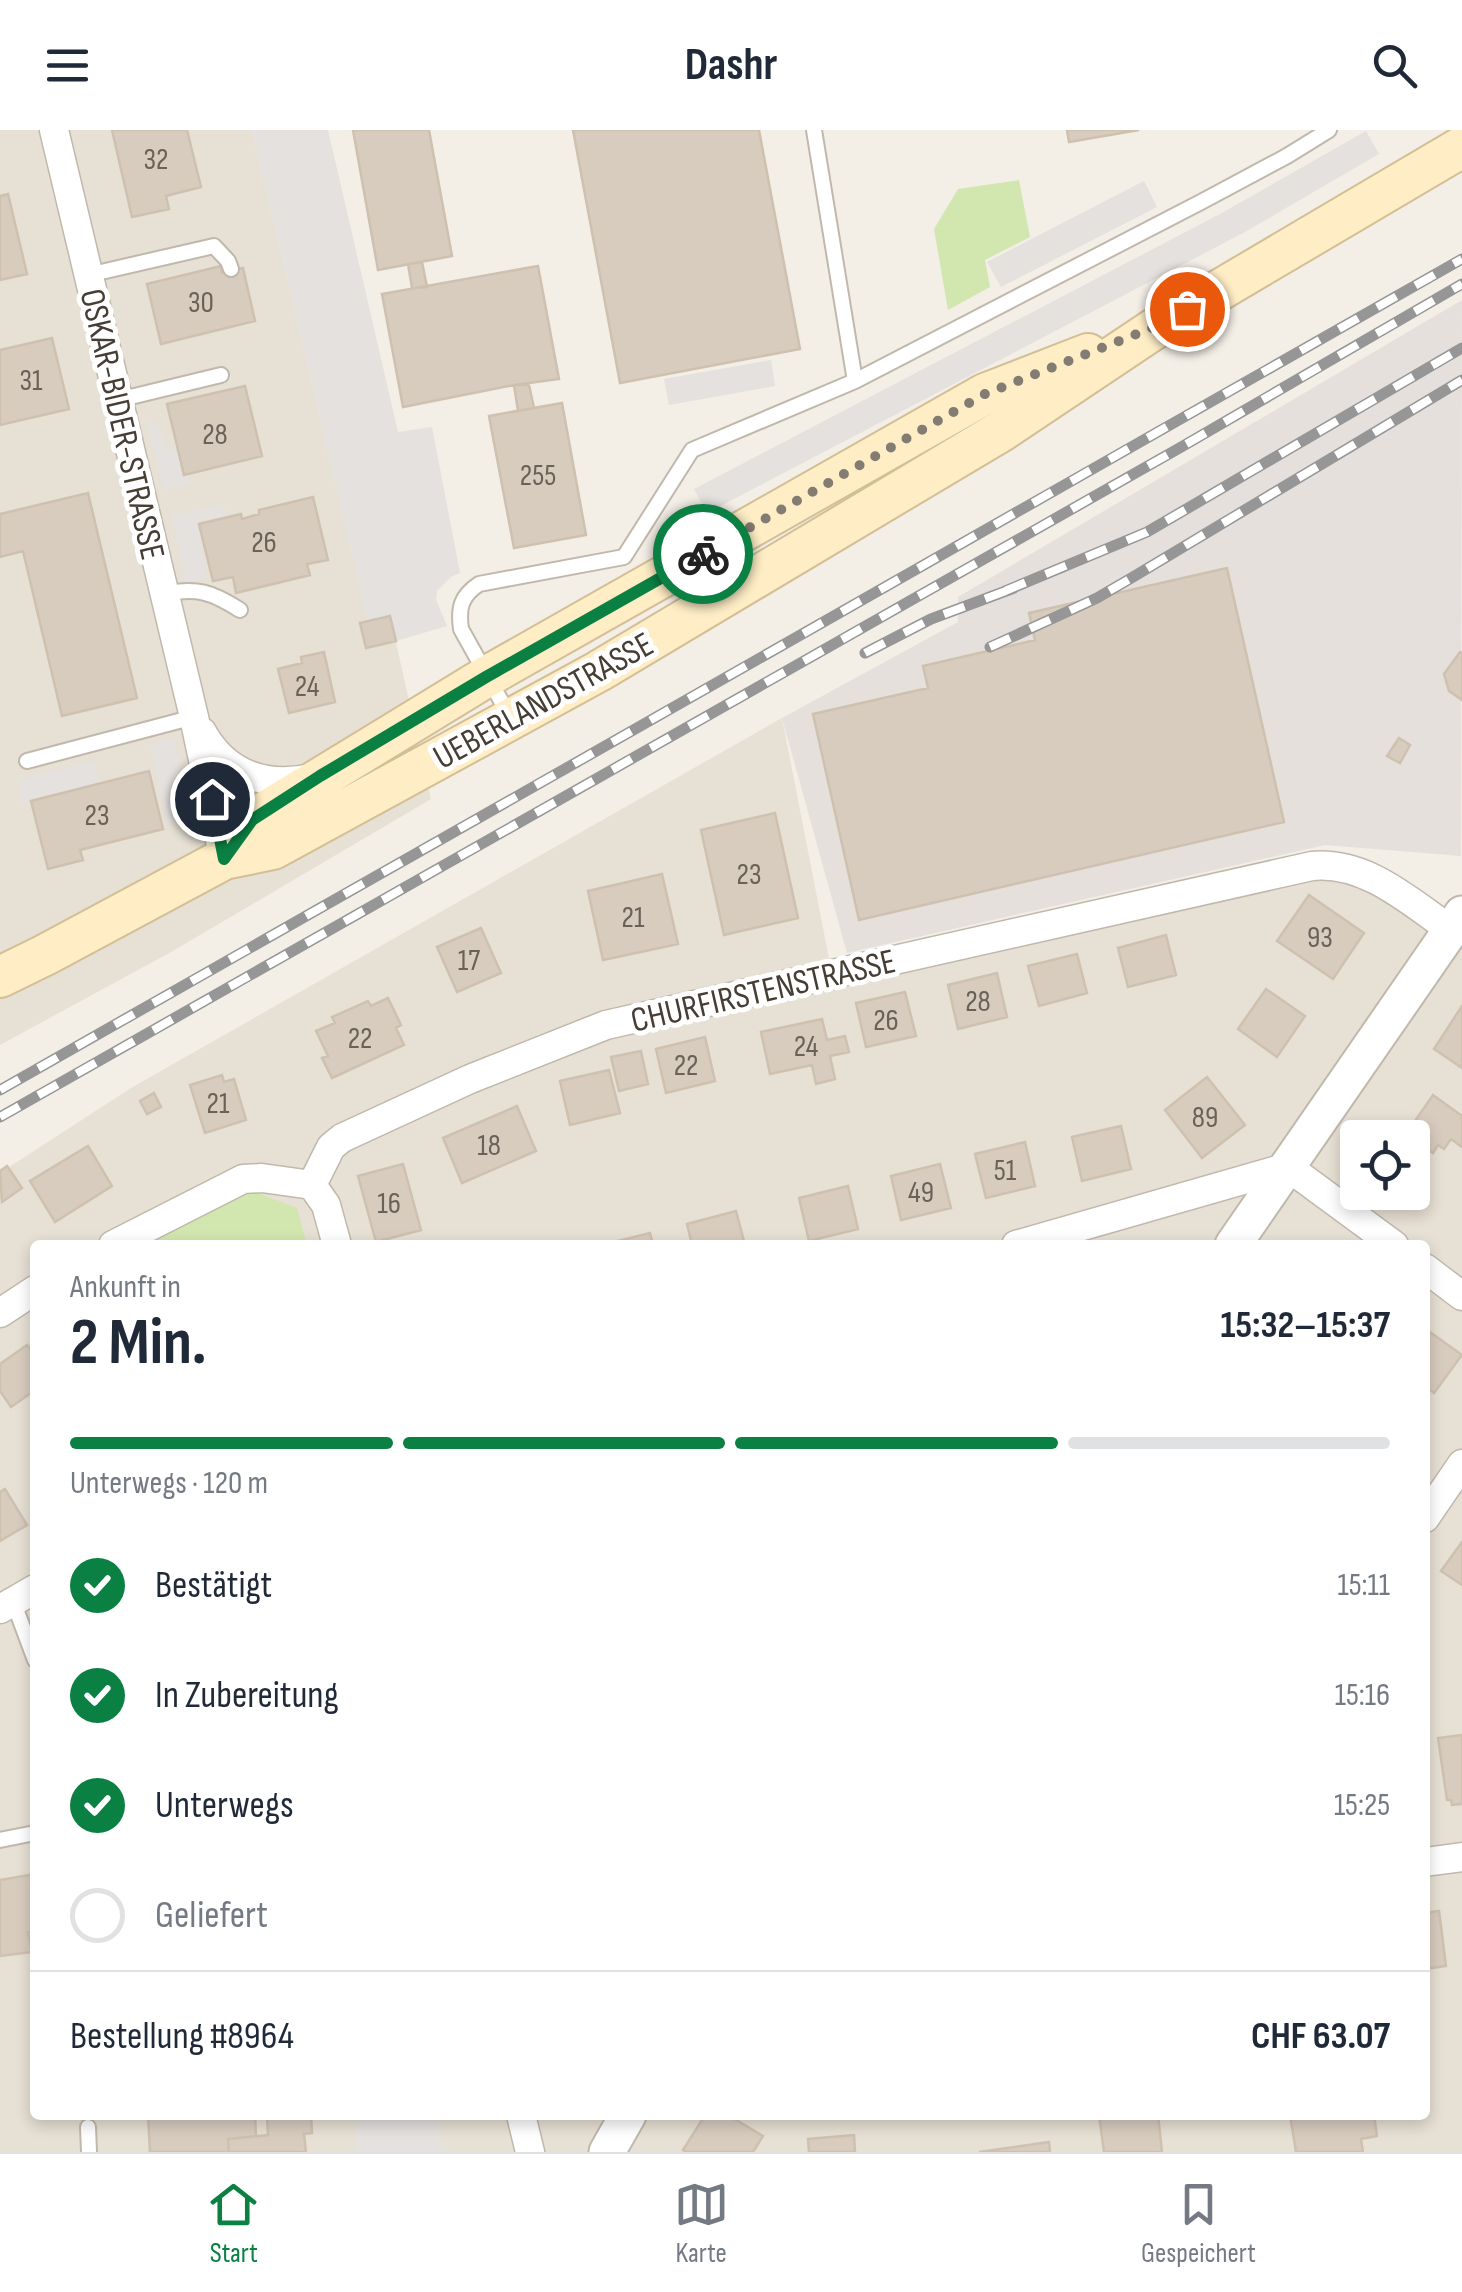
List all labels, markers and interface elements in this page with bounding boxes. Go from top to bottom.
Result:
icon: menu [40,38,95,93]
text: Dashr [685,38,777,93]
icon: search [1367,38,1422,93]
house number: 32 [144,142,168,178]
pin [1145,267,1230,352]
icon: bag [1160,282,1215,337]
street label: OSKAR-BIDER-STRASSE [69,285,174,564]
house number: 30 [188,285,214,321]
house number: 31 [19,363,43,399]
house number: 28 [202,417,228,453]
house number: 255 [520,458,556,494]
courier [653,504,753,604]
house number: 26 [251,525,277,561]
icon: bike [676,527,731,582]
street label: UEBERLANDSTRASSE [426,623,661,779]
house number: 24 [295,669,319,705]
pin [170,757,255,842]
icon: home [185,772,240,827]
house number: 23 [85,798,110,834]
house number: 23 [737,857,762,893]
house number: 21 [622,900,645,936]
house number: 93 [1307,920,1333,956]
street label: CHURFIRSTENSTRASSE [627,940,900,1043]
house number: 17 [458,943,480,979]
house number: 28 [965,984,991,1020]
house number: 26 [873,1003,899,1039]
house number: 22 [348,1021,372,1057]
house number: 24 [794,1029,818,1065]
house number: 22 [674,1048,698,1084]
house number: 21 [207,1086,230,1122]
house number: 89 [1192,1100,1218,1136]
map controls [1340,1120,1430,1210]
button: locate [1340,1120,1430,1210]
house number: 18 [477,1128,501,1164]
house number: 51 [994,1153,1017,1189]
house number: 49 [908,1175,934,1211]
house number: 16 [377,1186,401,1222]
text: Ankunft in [70,1268,181,1307]
text: 15:32–15:37 [1220,1303,1390,1348]
text: 2 Min. [70,1305,207,1383]
text: Unterwegs · 120 m [70,1464,268,1503]
icon: check [70,1558,125,1613]
text: Bestätigt [155,1563,272,1608]
text: 15:11 [1338,1566,1390,1605]
icon: check [70,1668,125,1723]
text: In Zubereitung [155,1673,339,1718]
text: 15:16 [1335,1676,1390,1715]
icon: check [70,1778,125,1833]
text: Unterwegs [155,1783,294,1828]
text: 15:25 [1334,1786,1390,1825]
text: Geliefert [155,1893,268,1938]
text: Bestellung #8964 [70,2014,294,2059]
text: CHF 63.07 [1251,2014,1390,2059]
tab: Start [206,2177,261,2270]
tab: Karte [674,2177,729,2270]
tab: Gespeichert [1141,2177,1256,2270]

